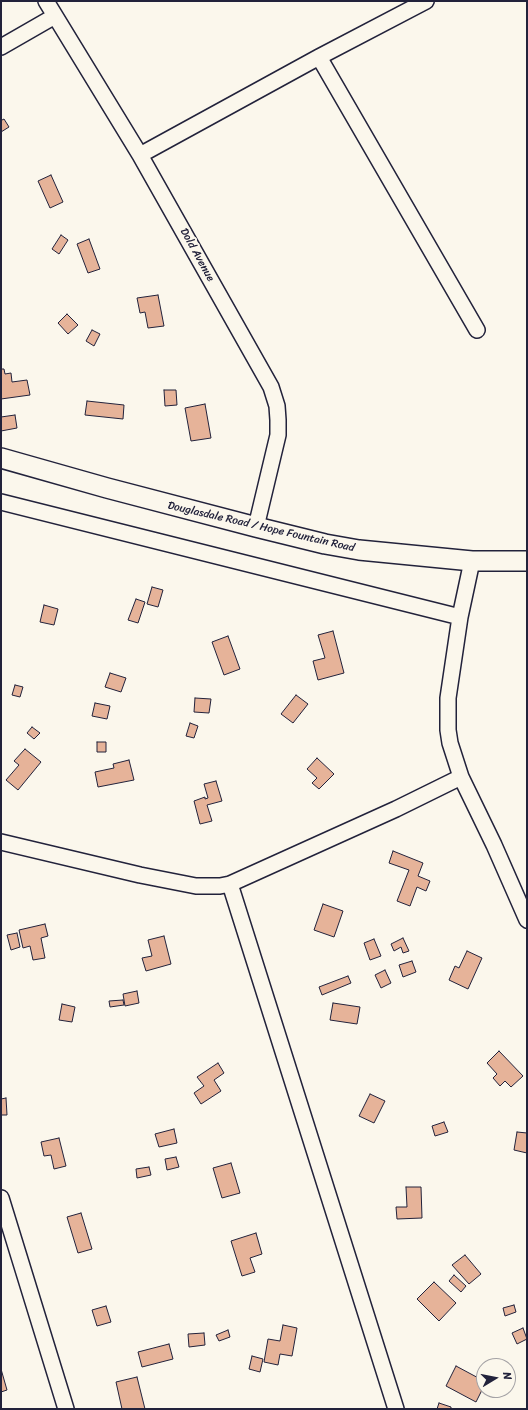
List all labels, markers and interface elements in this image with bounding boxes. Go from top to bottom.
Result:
street label: Dold Avenue [177,226,217,284]
street label: Douglasdale Road / Hope Fountain Road [166,499,356,555]
north arrow [476,1358,516,1398]
text: N [497,1371,517,1381]

